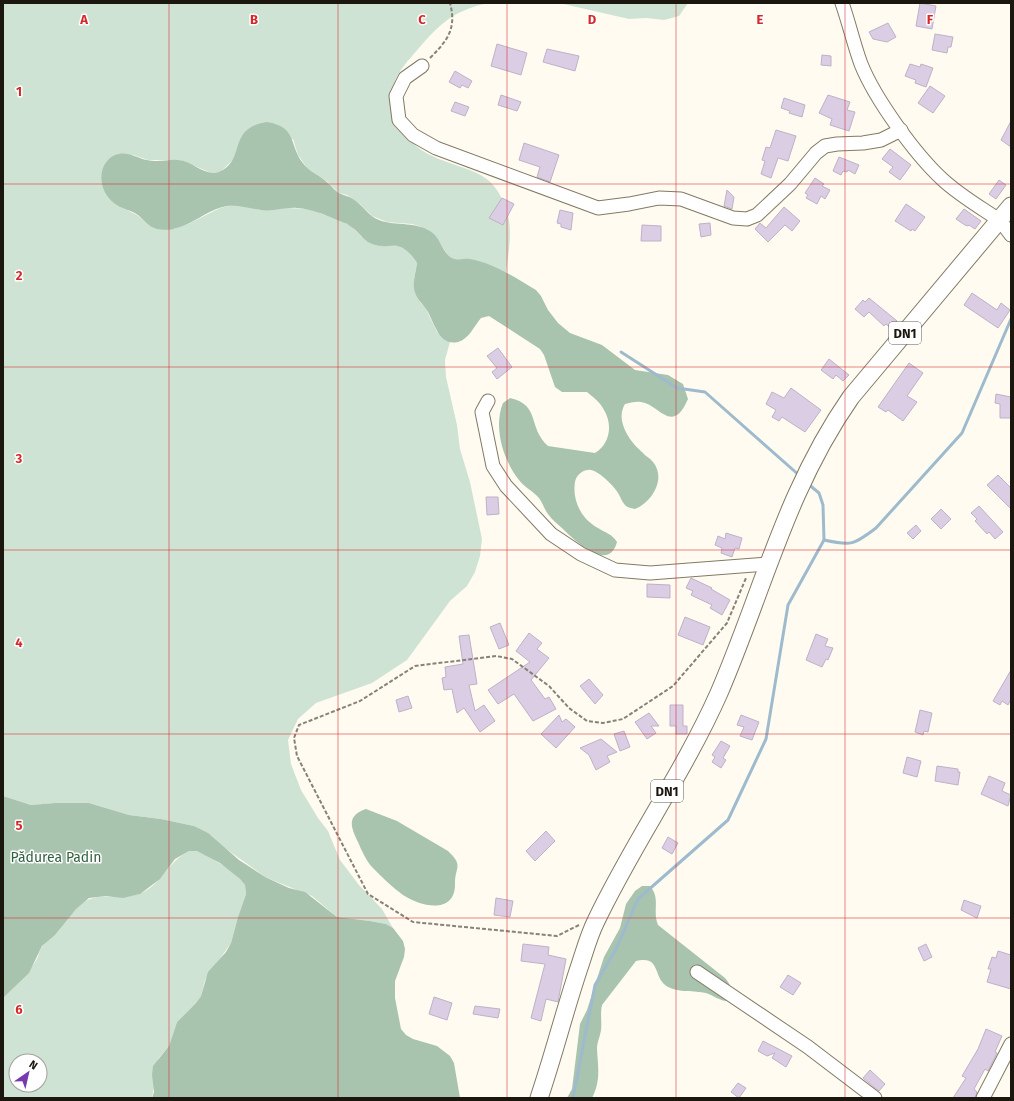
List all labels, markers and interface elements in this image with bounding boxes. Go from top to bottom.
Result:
text: A [79,12,88,27]
text: B [250,12,258,27]
text: C [418,12,426,27]
text: D [588,12,597,27]
text: E [757,12,764,27]
text: F [927,12,934,27]
text: 1 [16,84,22,99]
text: 2 [16,268,23,283]
road number: DN1 [889,322,921,344]
text: 3 [15,451,23,466]
text: 4 [15,635,23,650]
road number: DN1 [651,780,683,802]
text: 5 [16,818,23,833]
park label: Pădurea Padin [11,849,101,866]
text: 6 [15,1002,23,1017]
north arrow [8,1053,48,1093]
text: N [27,1058,40,1073]

